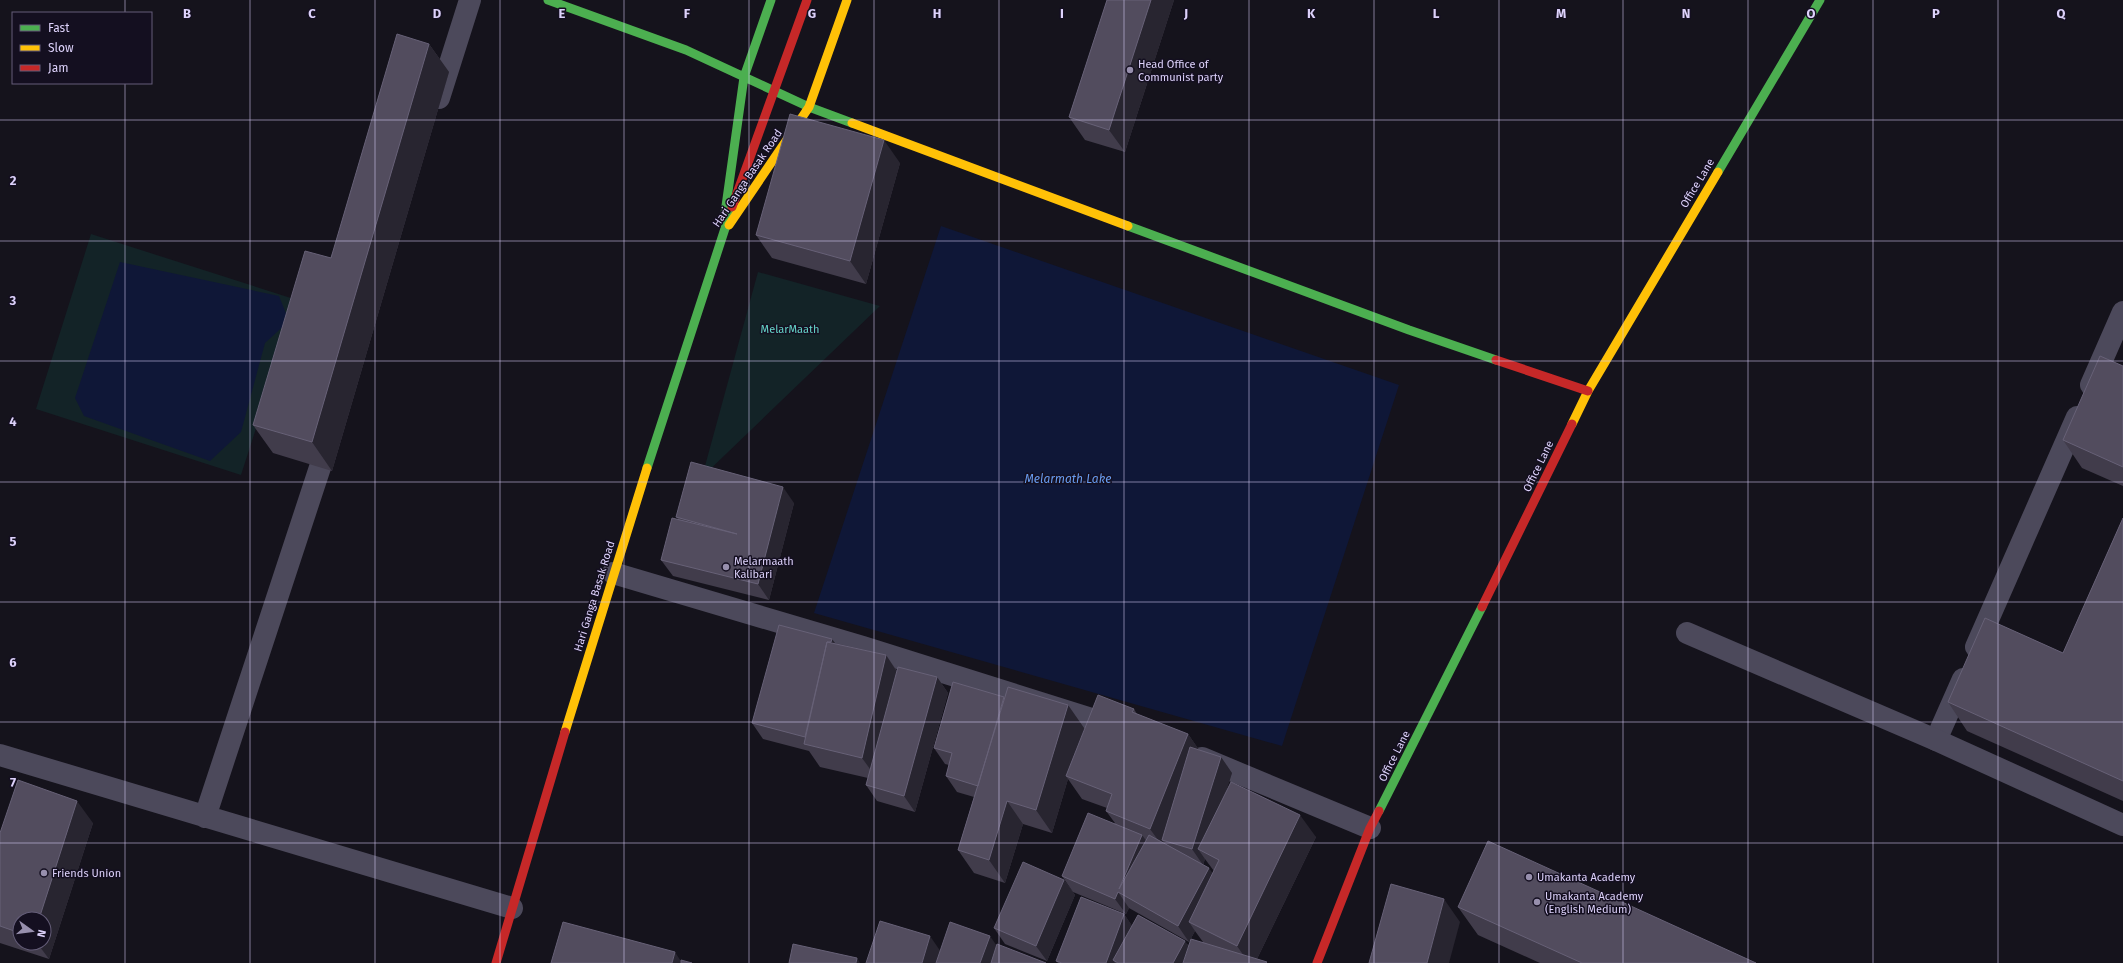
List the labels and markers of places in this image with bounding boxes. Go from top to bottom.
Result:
place label: Head Office of Communist party [1138,58,1224,84]
marker: Head Office of Communist party [1125,65,1135,75]
place label: Melarmaath Kalibari [734,555,794,581]
marker: Melarmaath Kalibari [721,562,731,572]
place label: Friends Union [52,867,121,880]
marker: Friends Union [39,868,49,878]
place label: Umakanta Academy [1537,871,1636,884]
marker: Umakanta Academy [1524,872,1534,882]
place label: Umakanta Academy (English Medium) [1545,890,1644,916]
marker: Umakanta Academy (English Medium) [1532,897,1542,907]

